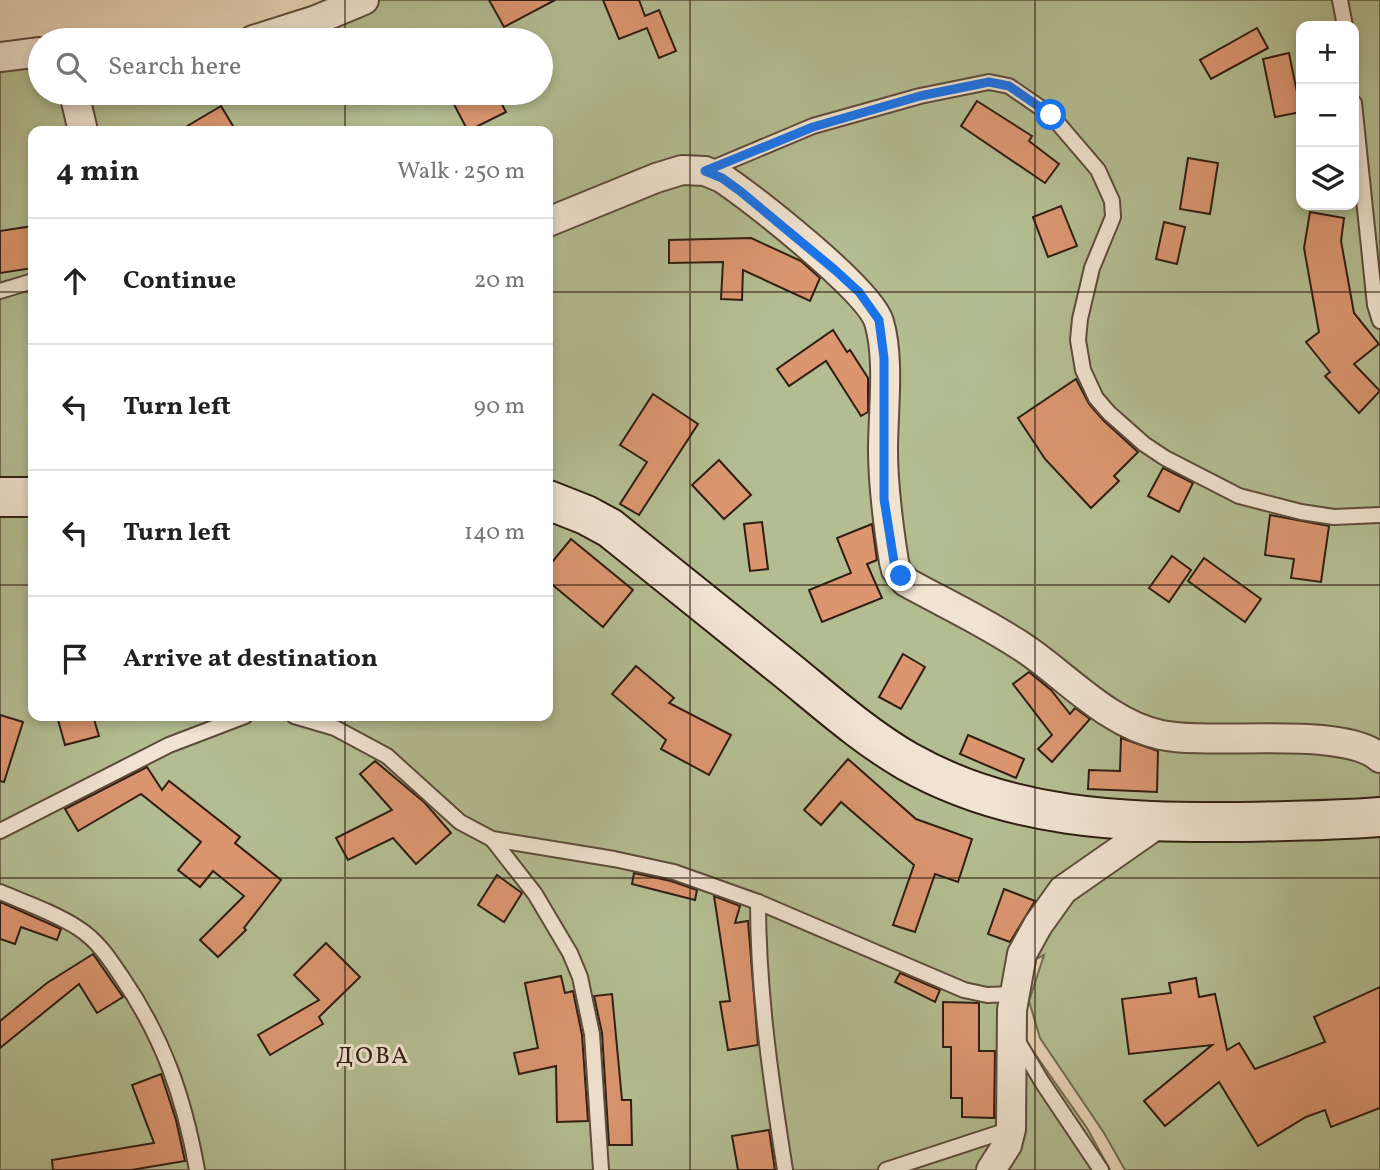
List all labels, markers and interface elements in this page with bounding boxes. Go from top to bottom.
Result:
map controls [1296,21,1359,210]
button: + [1296,21,1359,84]
search box [28,28,553,105]
icon: search [52,48,90,86]
text: Search here [108,49,241,85]
button: − [1296,84,1359,147]
route start [1035,99,1066,130]
button: layers [1296,147,1359,210]
text: 4 min [56,151,140,193]
text: Walk · 250 m [397,156,525,188]
icon: ahead [56,262,94,300]
text: Continue [123,263,236,299]
text: 20 m [474,265,525,297]
icon: left [56,388,94,426]
text: Turn left [123,389,231,425]
text: 90 m [474,391,525,423]
icon: left [56,514,94,552]
text: Turn left [123,515,231,551]
text: 140 m [464,517,525,549]
route end [885,560,916,591]
icon: arrive [56,640,94,678]
text: Arrive at destination [123,641,378,677]
district label: ДОВА [336,1040,410,1074]

